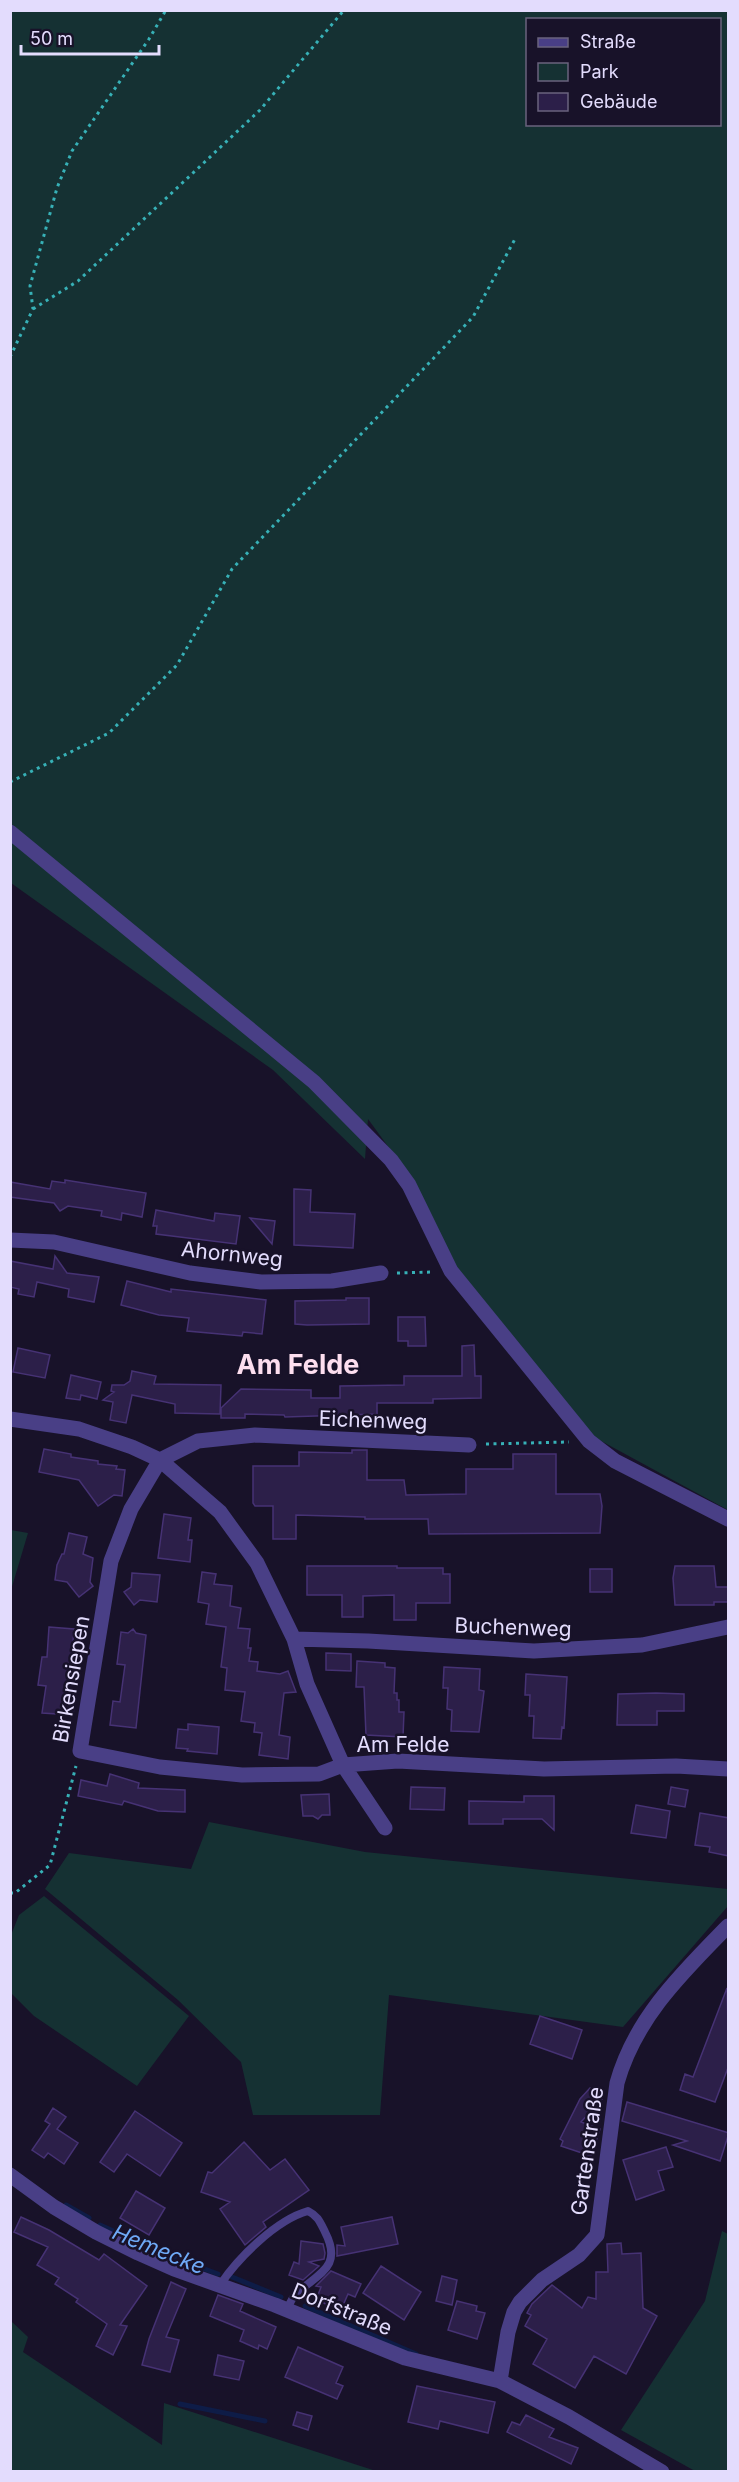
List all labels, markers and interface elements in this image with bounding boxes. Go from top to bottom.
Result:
scale bar [21,18,159,56]
legend [526,18,721,126]
text: 50 m [30,28,73,49]
text: Straße [580,31,636,52]
text: Park [580,61,619,82]
text: Gebäude [580,91,657,112]
street label: Ahornweg [180,1236,284,1272]
district label: Am Felde [237,1348,359,1381]
street label: Eichenweg [318,1406,428,1434]
street label: Buchenweg [454,1612,572,1642]
street label: Birkensiepen [48,1613,94,1745]
street label: Am Felde [357,1732,449,1757]
street label: Gartenstraße [566,2085,608,2217]
water label: Hemecke [109,2219,209,2279]
street label: Dorfstraße [288,2278,396,2340]

